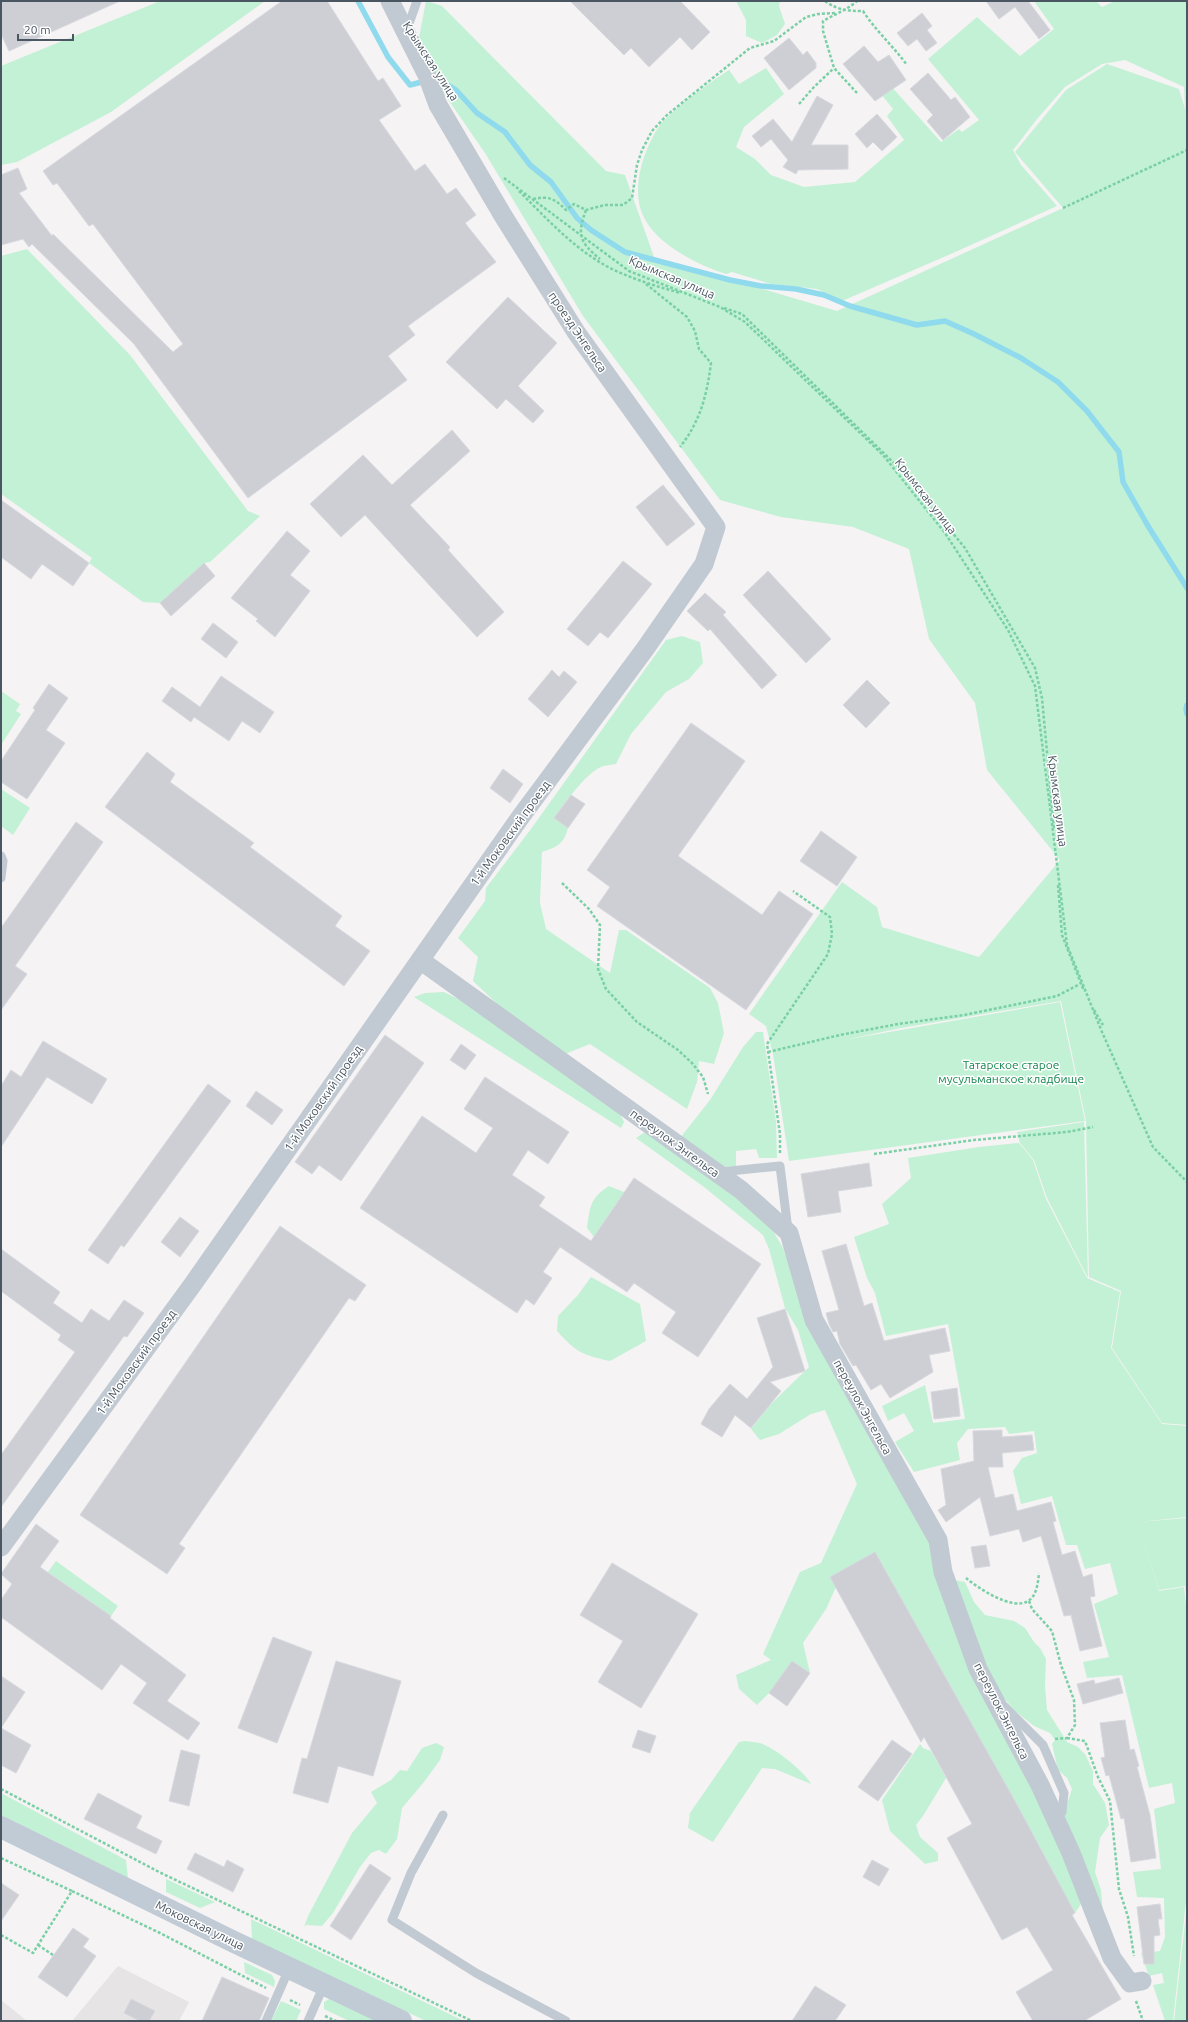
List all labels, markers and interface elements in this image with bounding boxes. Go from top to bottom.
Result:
scale bar [18,16,73,42]
street label: Крымская улица [401,19,461,103]
text: 20 m [24,23,51,36]
street label: Крымская улица [627,253,717,301]
street label: проезд Энгельса [546,289,610,375]
street label: Крымская улица [893,456,959,536]
street label: Крымская улица [1046,755,1070,847]
street label: 1-й Моковский проезд [468,778,552,888]
street label: 1-й Моковский проезд [281,1043,365,1153]
park label: Татарское старое мусульманское кладбище [938,1058,1084,1085]
street label: переулок Энгельса [628,1106,722,1180]
street label: 1-й Моковский проезд [94,1307,178,1417]
street label: переулок Энгельса [831,1357,895,1457]
street label: переулок Энгельса [972,1661,1032,1761]
street label: Моковская улица [154,1898,246,1952]

